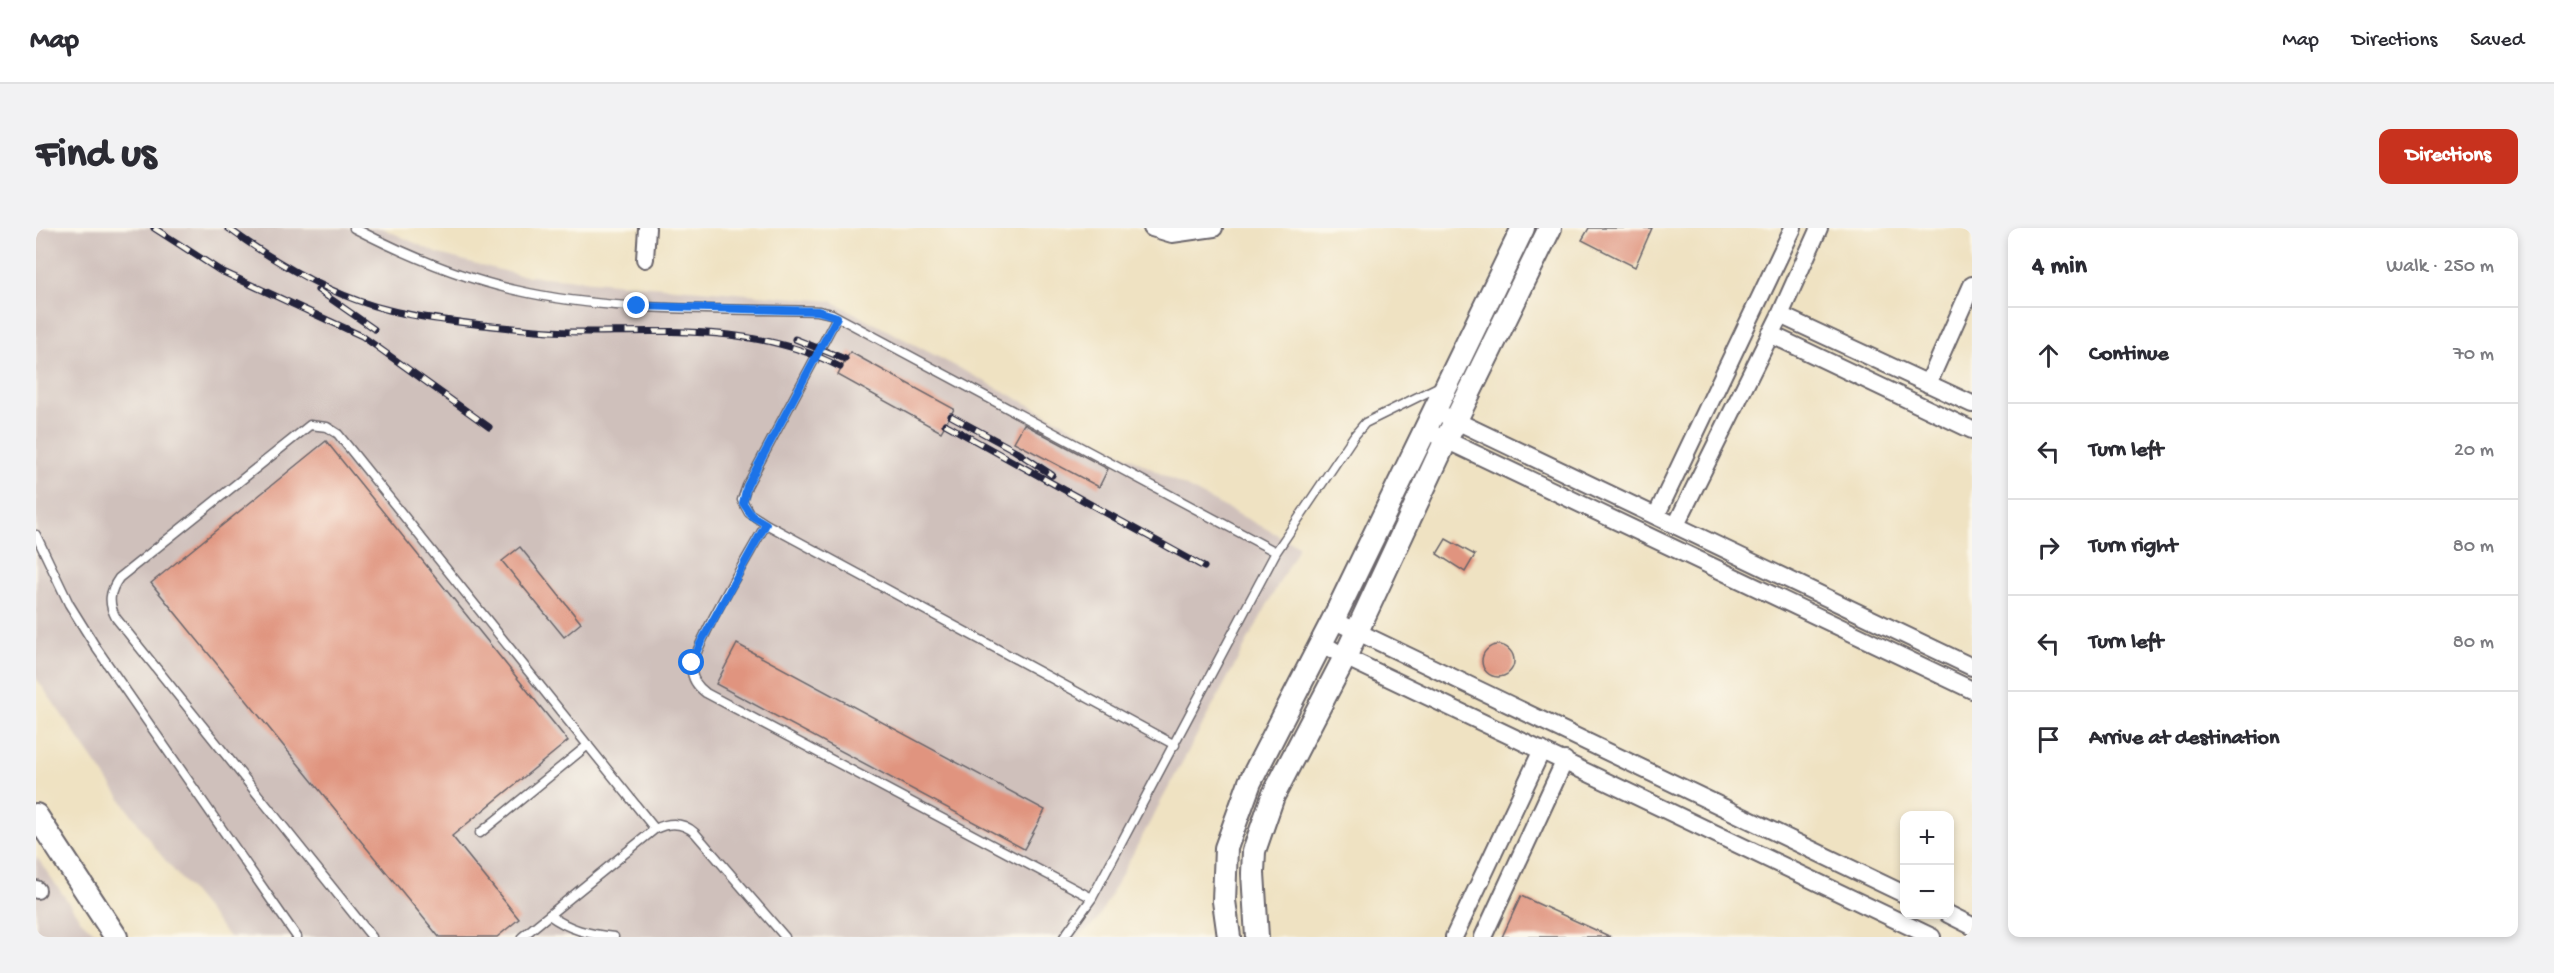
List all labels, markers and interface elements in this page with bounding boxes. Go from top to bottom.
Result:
text: Map [30,25,79,58]
text: Map [2282,29,2319,54]
text: Directions [2352,29,2437,54]
text: Saved [2470,29,2524,54]
button: Directions [2379,129,2518,184]
text: Find us [36,132,156,181]
text: 4 min [2032,252,2087,283]
text: Walk · 250 m [2386,256,2494,279]
route end [623,292,649,318]
icon: ahead [2032,339,2065,372]
text: Continue [2089,342,2169,368]
text: 70 m [2453,344,2494,367]
icon: left [2032,435,2065,468]
text: Turn left [2089,438,2163,464]
text: 20 m [2454,440,2494,463]
icon: right [2032,531,2065,564]
text: Turn right [2089,534,2177,560]
text: 80 m [2453,536,2494,559]
icon: left [2032,627,2065,660]
text: Turn left [2089,630,2163,656]
text: 80 m [2453,632,2494,655]
route start [678,649,704,675]
icon: arrive [2032,723,2065,756]
text: Arrive at destination [2089,726,2279,752]
map controls [1900,811,1954,919]
button: + [1900,811,1954,865]
button: − [1900,865,1954,919]

